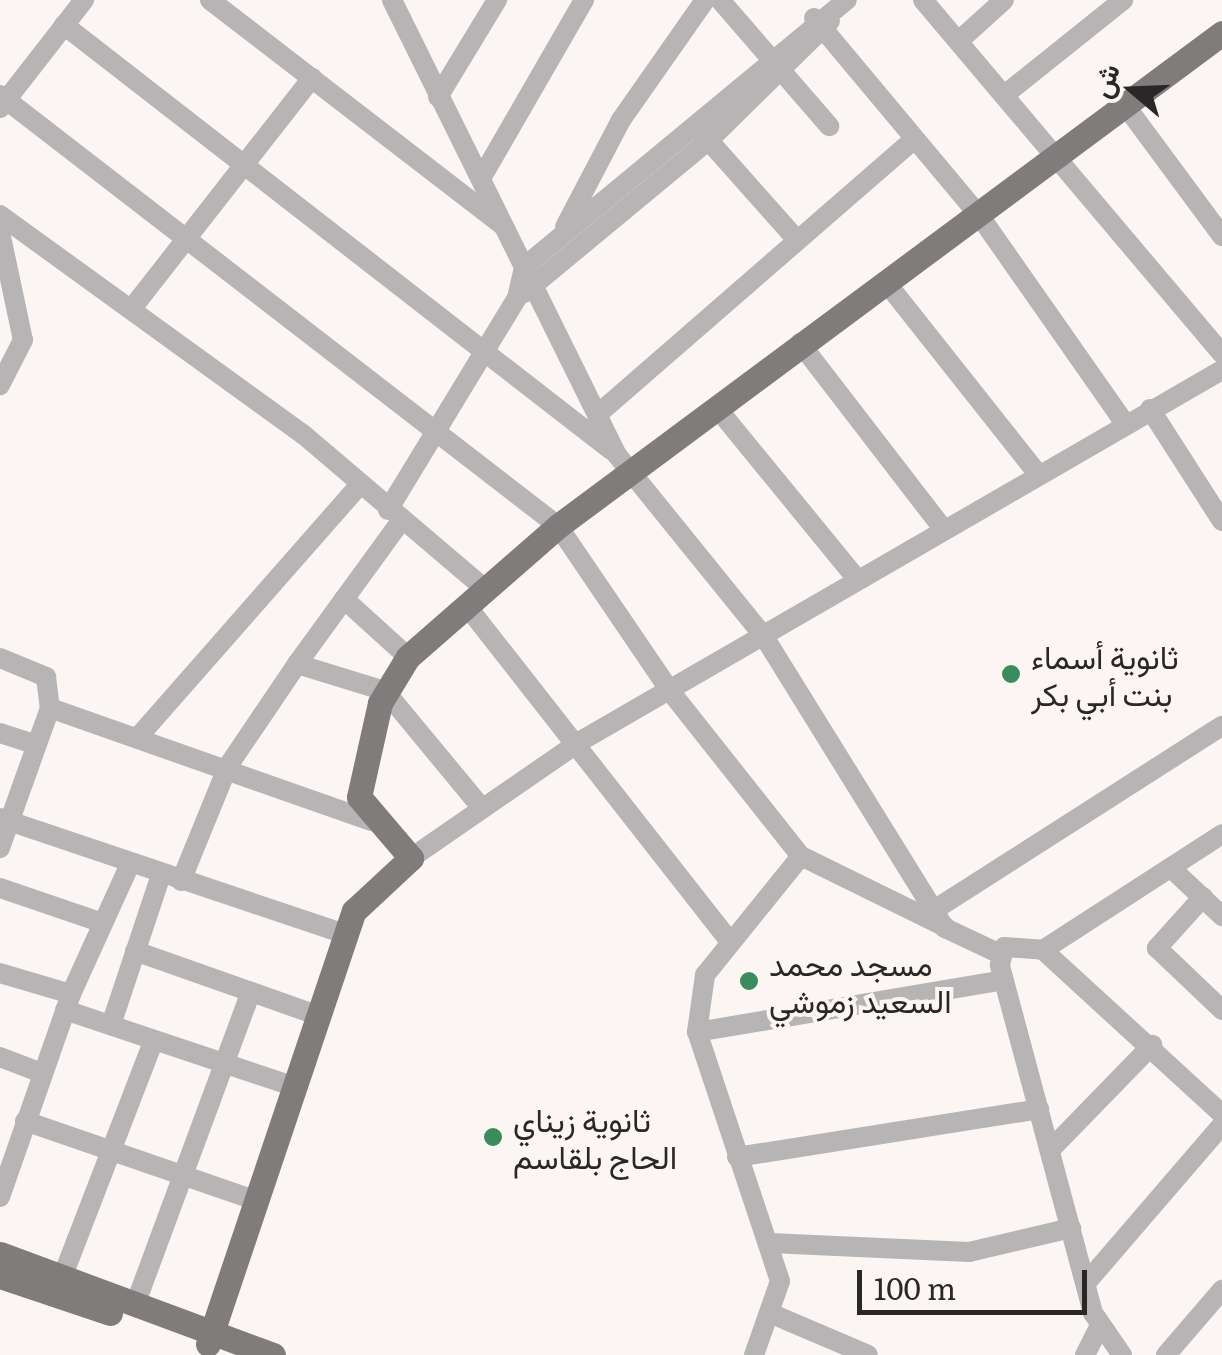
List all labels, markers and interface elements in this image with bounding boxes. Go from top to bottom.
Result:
north arrow [1082,40,1182,140]
text: ش [1078,57,1129,103]
place label: ثانوية أسماء بنت أبي بكر [1031,637,1179,712]
marker: ثانوية أسماء بنت أبي بكر [1000,663,1022,685]
place label: مسجد محمد السعيد زموشي [769,944,952,1019]
marker: مسجد محمد السعيد زموشي [738,970,760,992]
place label: ثانوية زيناي الحاج بلقاسم [513,1100,677,1175]
marker: ثانوية زيناي الحاج بلقاسم [482,1126,504,1148]
scale bar [862,1250,1092,1312]
text: 100 m [874,1265,956,1309]

